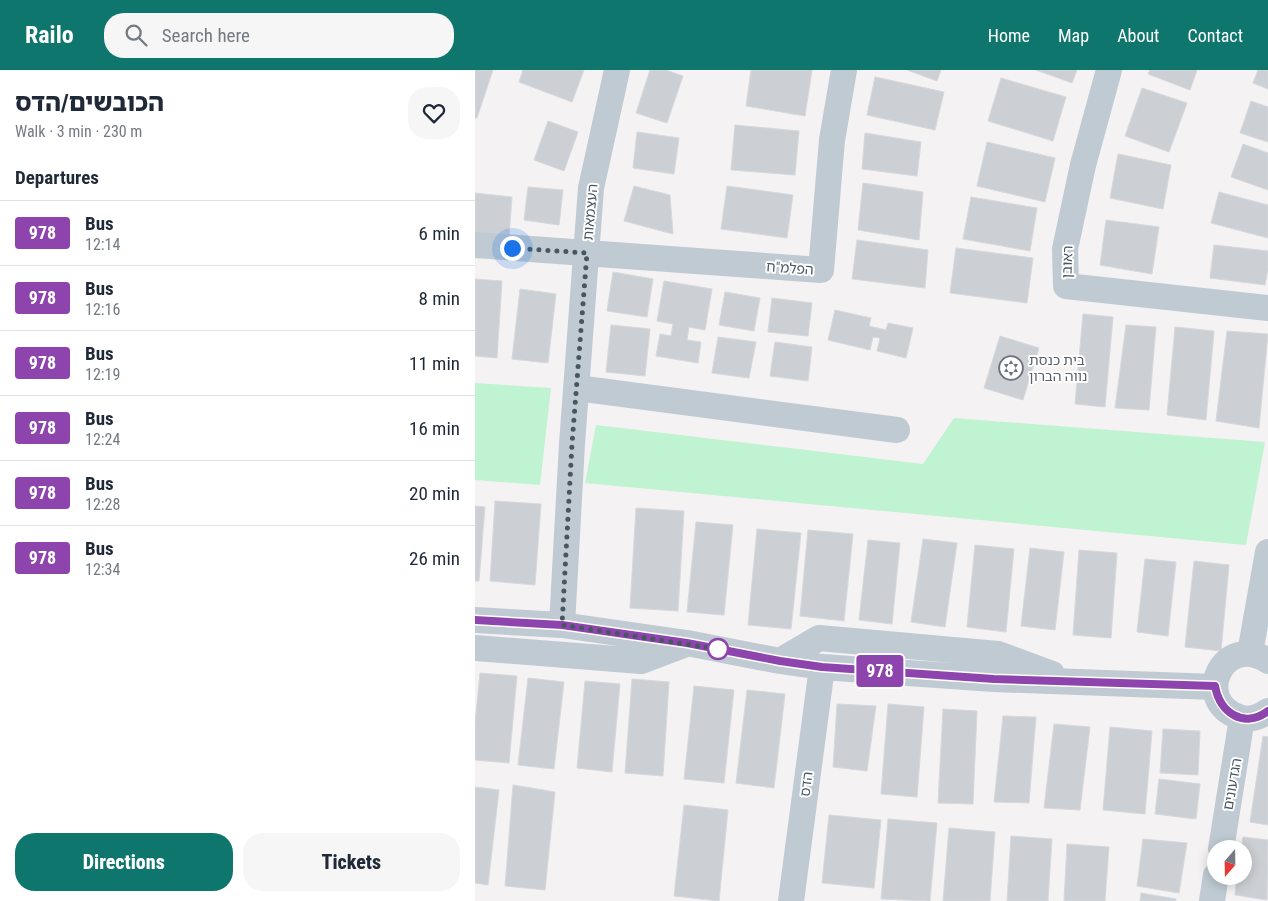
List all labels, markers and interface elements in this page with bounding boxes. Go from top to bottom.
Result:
search box [104,13,454,58]
text: Railo [25,21,74,49]
icon: search [122,21,150,49]
text: Search here [162,24,250,47]
text: Home [988,25,1030,46]
text: Map [1058,25,1089,46]
text: About [1117,25,1159,46]
text: Contact [1187,25,1243,46]
button: heart [408,87,460,139]
text: הכובשים/הדס [15,89,164,117]
text: Walk · 3 min · 230 m [15,122,142,141]
text: Departures [15,166,99,189]
street label: העצמאות [580,183,600,241]
text: Bus [85,212,114,235]
text: 978 [29,222,56,243]
text: 6 min [418,222,460,245]
text: 12:14 [85,235,120,254]
your location [500,236,525,261]
street label: ראובן [1058,245,1076,279]
street label: הפלמ"ח [766,258,814,278]
text: Bus [85,277,114,300]
text: 978 [29,287,56,308]
text: 8 min [418,287,460,310]
text: 12:16 [85,300,120,319]
text: Bus [85,342,114,365]
text: 978 [29,352,56,373]
text: 11 min [409,352,460,375]
place label: בית כנסת נווה הברון [1029,352,1087,384]
synagogue icon: בית כנסת נווה הברון [998,355,1024,381]
text: 12:19 [85,365,120,384]
text: Bus [85,407,114,430]
text: 978 [29,417,56,438]
text: 16 min [409,417,460,440]
text: 12:24 [85,430,120,449]
text: Bus [85,472,114,495]
text: 978 [29,482,56,503]
text: 20 min [409,482,460,505]
text: 12:28 [85,495,120,514]
text: Bus [85,537,114,560]
text: 978 [29,547,56,568]
text: 26 min [409,547,460,570]
text: 12:34 [85,560,120,579]
unlabelled marker [707,638,729,660]
line badge: 978 [851,655,909,687]
text: 978 [866,660,894,681]
street label: הגדעונים [1220,757,1244,811]
street label: הדס [797,771,815,797]
button: Directions [15,833,233,891]
button: Tickets [243,833,460,891]
north arrow [1207,840,1253,885]
map controls [1207,840,1252,885]

